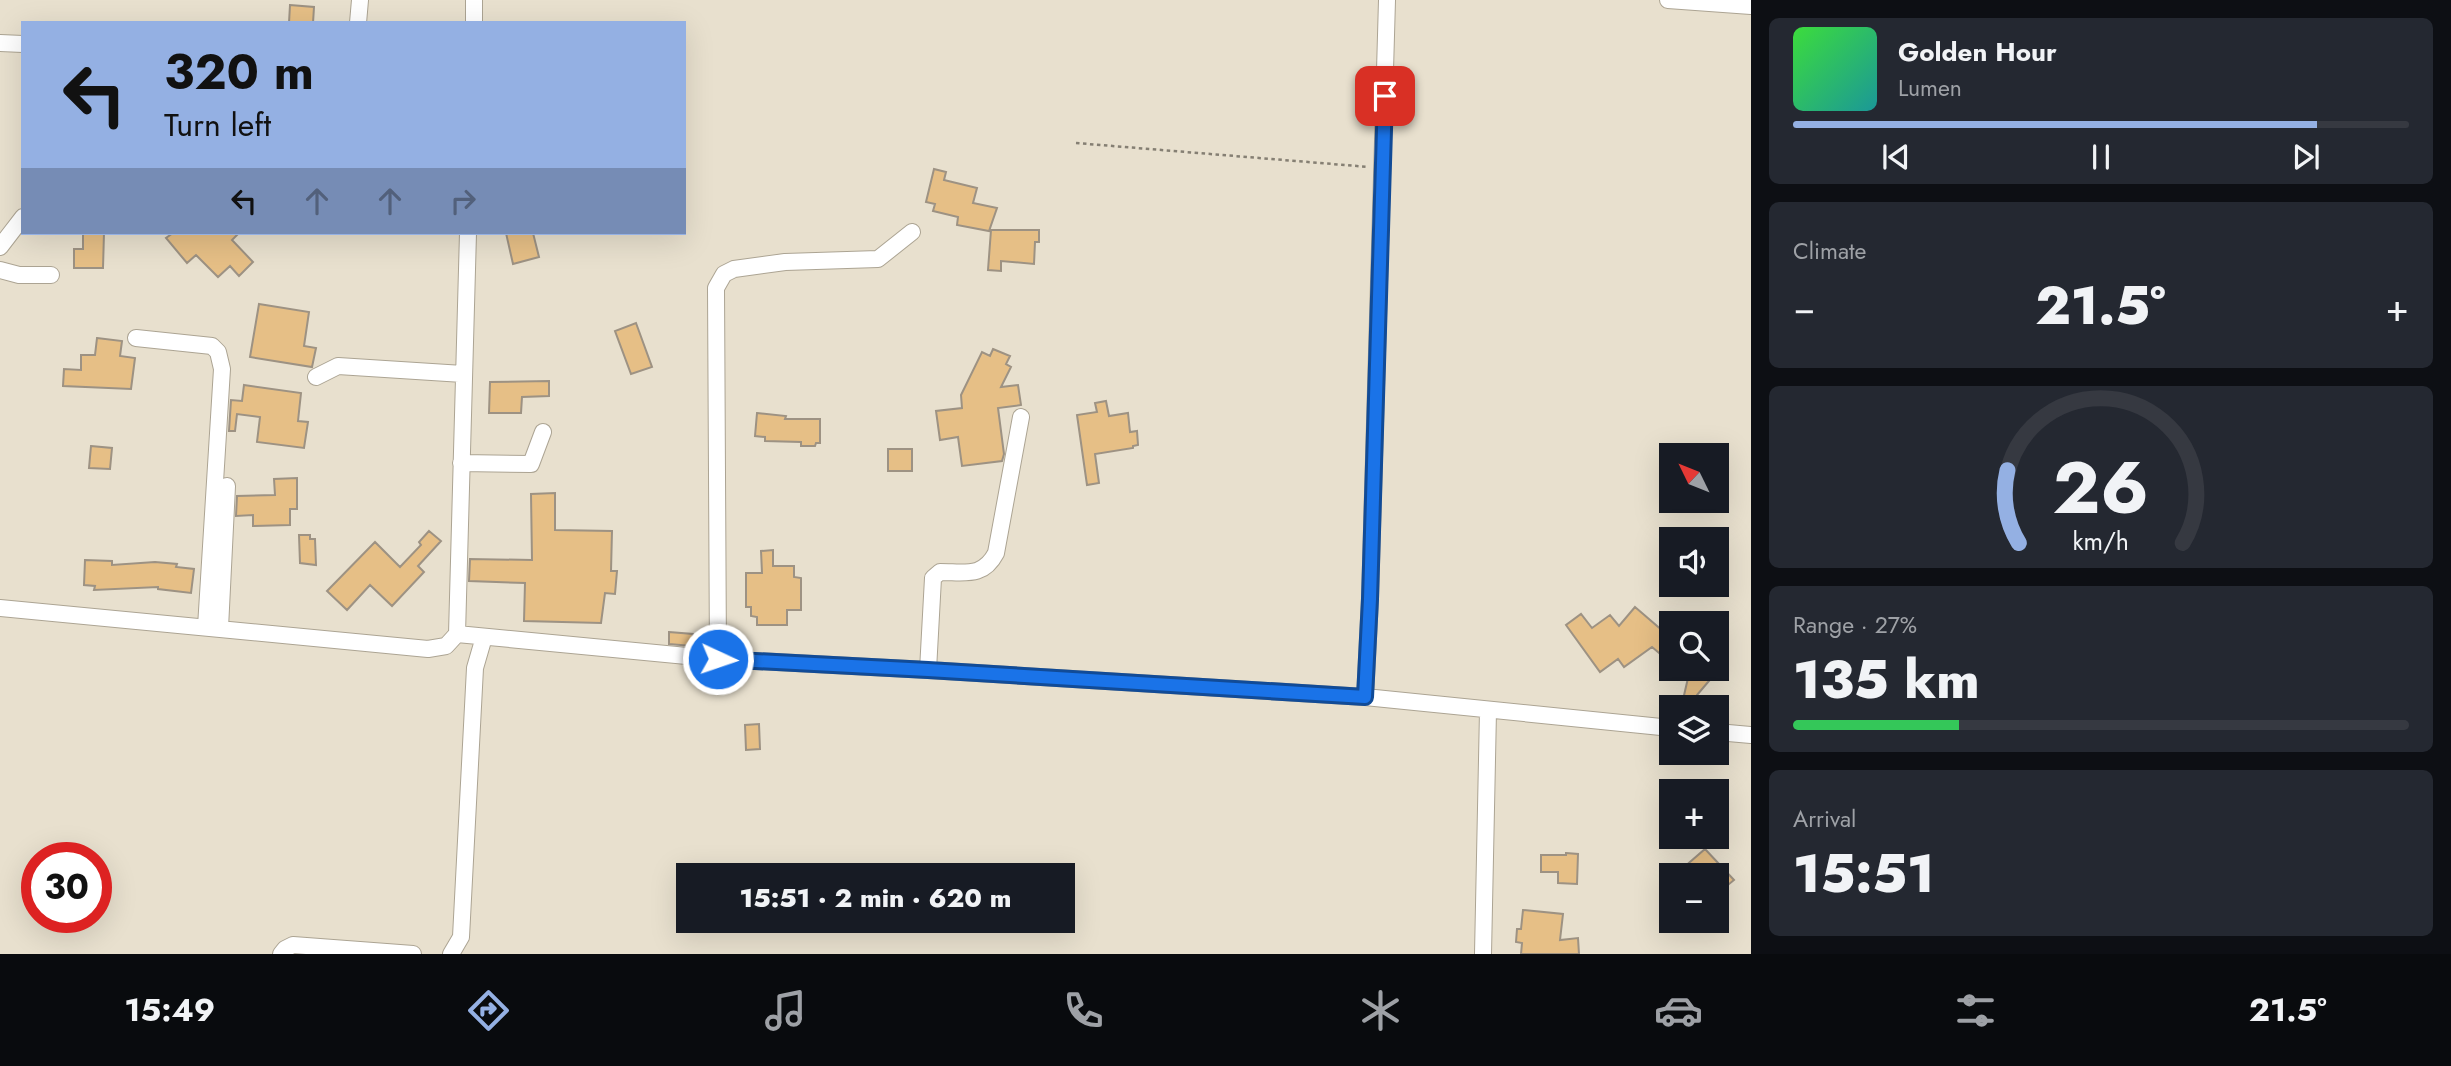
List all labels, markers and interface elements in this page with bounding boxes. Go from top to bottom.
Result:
text: Golden Hour [1898,33,2057,71]
text: 320 m [164,37,314,107]
icon: left [49,49,140,140]
pin [1355,66,1415,126]
text: Lumen [1898,71,1962,105]
icon: arrive [1366,77,1404,115]
text: Turn left [164,102,271,148]
icon: previous [1877,138,1915,176]
icon: pause [2082,138,2120,176]
icon: next [2287,138,2325,176]
icon: left [225,182,263,220]
icon: ahead [298,182,336,220]
icon: ahead [371,182,409,220]
icon: right [444,182,482,220]
text: Climate [1793,234,1866,268]
text: 21.5° [2035,268,2166,344]
text: − [1793,280,1815,335]
text: + [2386,280,2409,335]
text: 26 [2053,435,2149,540]
north arrow [1659,443,1729,513]
map controls [1659,443,1729,933]
text: km/h [2073,523,2129,559]
button: sound [1659,527,1729,597]
text: Range · 27% [1793,608,1917,642]
button: search [1659,611,1729,681]
position arrow [681,622,755,696]
text: 135 km [1793,642,1980,718]
button: layers [1659,695,1729,765]
button: + [1659,779,1729,849]
text: Arrival [1793,802,1856,836]
text: 15:51 [1793,836,1935,912]
speed limit sign: 30 [21,842,112,933]
button: − [1659,863,1729,933]
text: 15:51 · 2 min · 620 m [740,879,1011,917]
icon: directions [464,986,513,1035]
icon: music [761,986,810,1035]
icon: phone [1059,986,1108,1035]
icon: climate [1356,986,1405,1035]
icon: car [1654,986,1703,1035]
icon: filters [1951,986,2000,1035]
text: 15:49 [124,987,215,1033]
text: 21.5° [2249,987,2327,1033]

